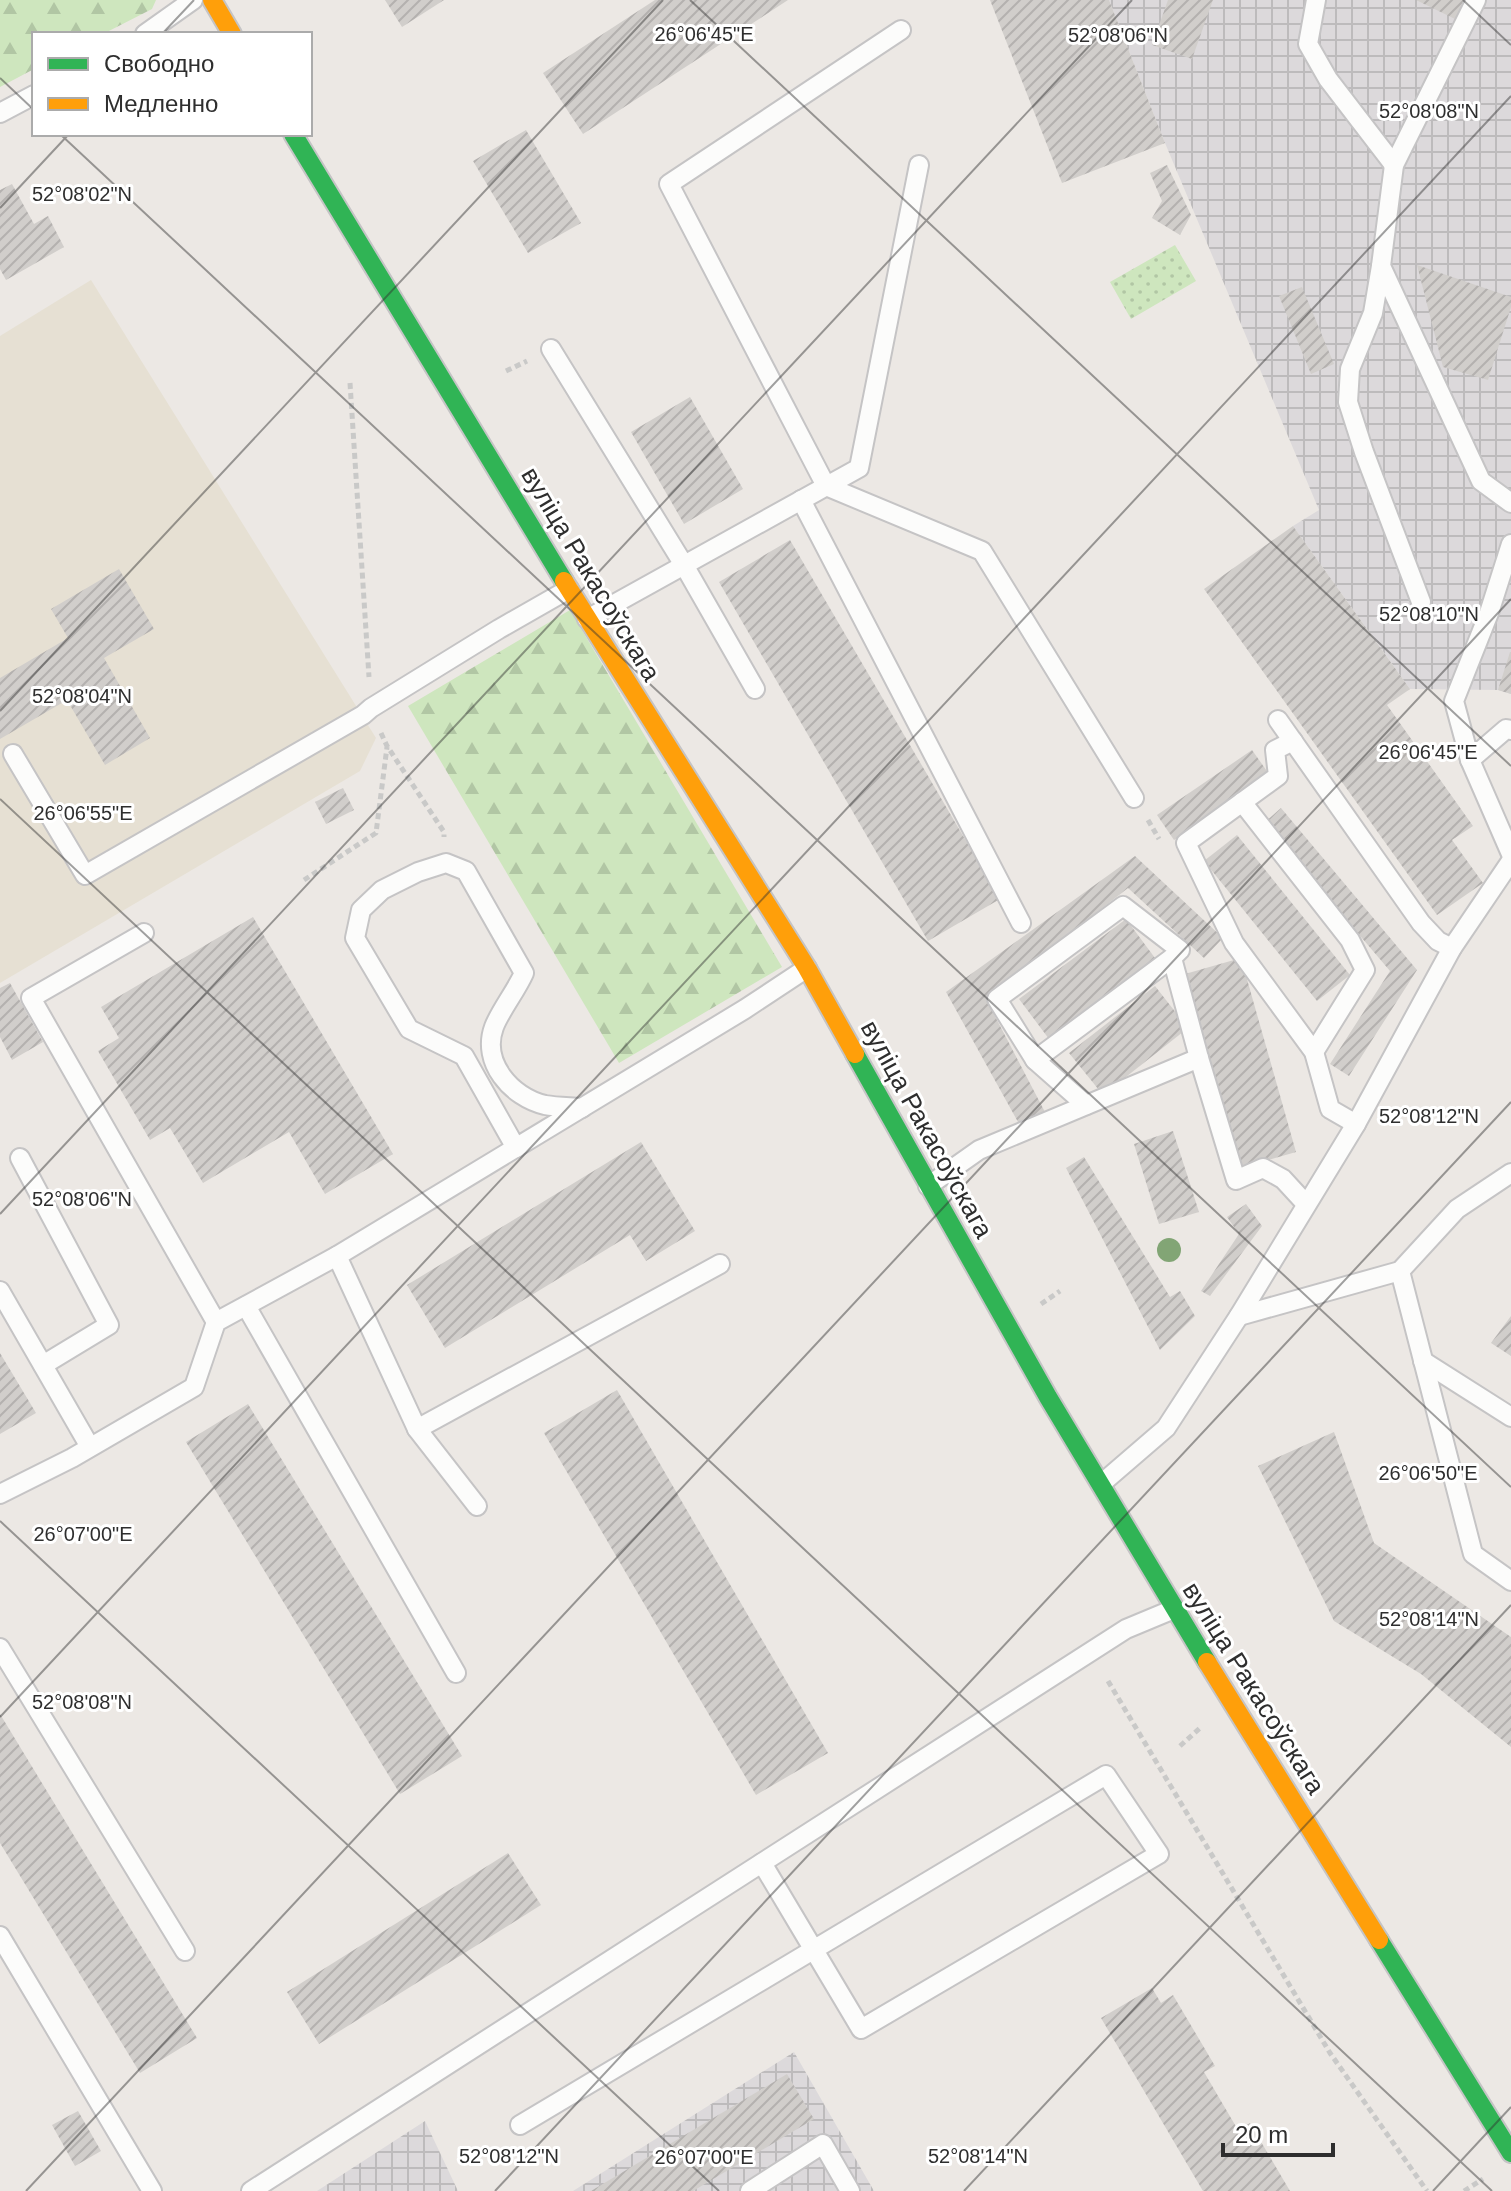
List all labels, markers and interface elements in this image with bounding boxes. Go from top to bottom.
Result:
text: 26°06'45"E [655,23,754,45]
text: 52°08'06"N [1068,24,1168,46]
legend [32,32,312,136]
text: Свободно [104,50,214,77]
text: Медленно [104,90,218,117]
text: 52°08'08"N [1379,100,1479,122]
text: 52°08'02"N [32,183,132,205]
street label: вуліца Ракасоўскага [515,462,667,687]
text: 52°08'10"N [1379,603,1479,625]
text: 52°08'04"N [32,685,132,707]
text: 26°06'45"E [1379,741,1478,763]
text: 26°06'55"E [34,802,133,824]
street label: вуліца Ракасоўскага [855,1015,1000,1243]
text: 52°08'12"N [1379,1105,1479,1127]
text: 52°08'06"N [32,1188,132,1210]
text: 26°06'50"E [1379,1462,1478,1484]
text: 26°07'00"E [34,1523,133,1545]
street label: вуліца Ракасоўскага [1177,1577,1332,1800]
text: 52°08'14"N [1379,1608,1479,1630]
text: 52°08'08"N [32,1691,132,1713]
scale bar [1223,2107,1333,2157]
text: 20 m [1235,2121,1288,2148]
text: 52°08'12"N [459,2145,559,2167]
text: 52°08'14"N [928,2145,1028,2167]
text: 26°07'00"E [655,2146,754,2168]

